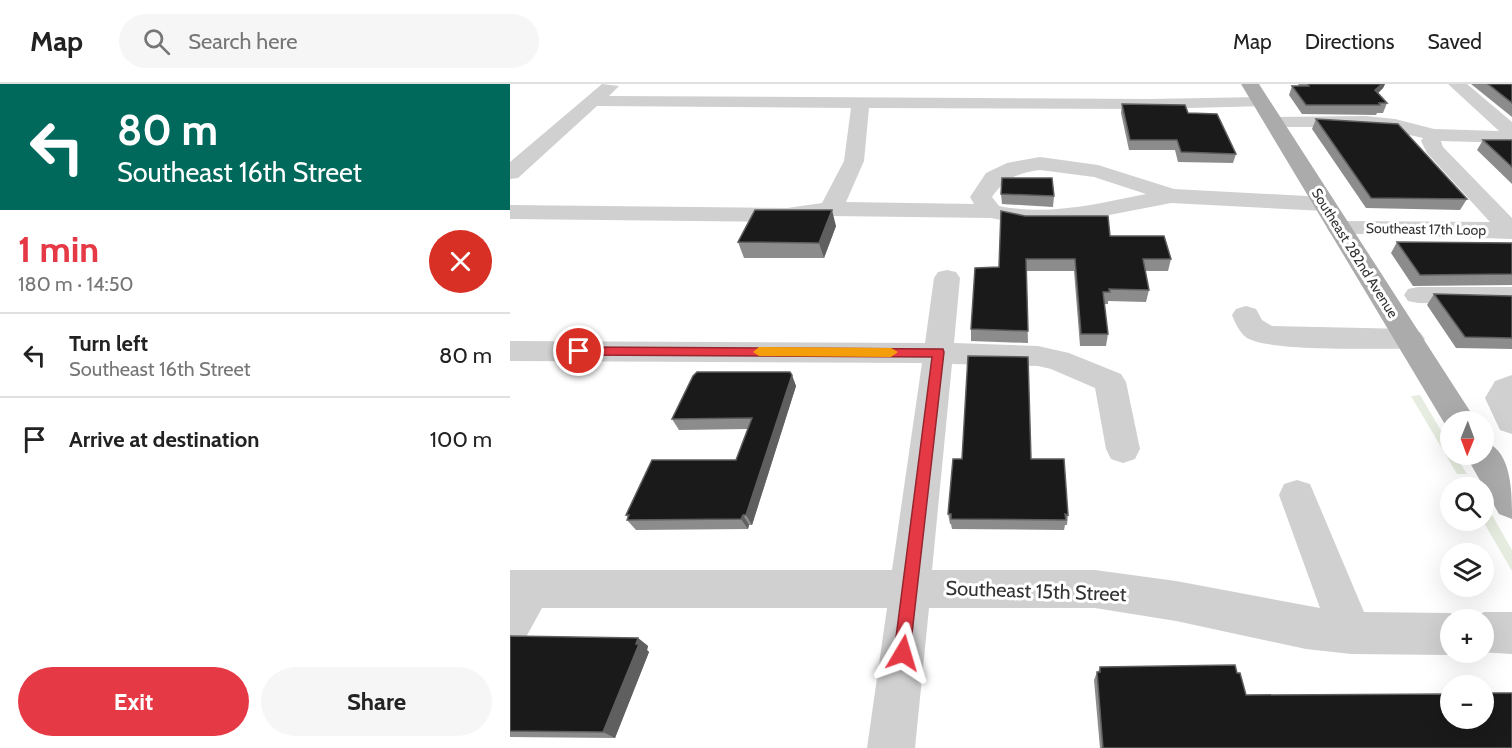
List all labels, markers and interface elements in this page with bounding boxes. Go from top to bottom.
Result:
search box [119,14,539,68]
text: Map [30,24,83,58]
icon: search [140,25,173,58]
text: Search here [188,28,297,55]
text: Map [1233,29,1272,54]
text: Directions [1305,29,1394,54]
text: Saved [1427,29,1482,54]
text: 80 m [117,104,218,156]
icon: left [18,108,96,186]
text: Southeast 16th Street [117,156,362,189]
street label: Southeast 282nd Avenue [1308,185,1402,321]
street label: Southeast 17th Loop [1366,219,1486,239]
text: 1 min [18,227,99,271]
button: close [429,230,492,293]
text: 180 m · 14:50 [18,272,133,296]
pin [553,325,604,376]
text: Turn left [69,330,148,357]
icon: arrive [562,334,595,367]
icon: left [18,339,51,372]
text: 80 m [439,342,492,369]
text: Southeast 16th Street [69,357,250,381]
north arrow [1440,411,1494,465]
map controls [1440,411,1494,729]
icon: arrive [18,423,51,456]
text: Arrive at destination [69,426,259,453]
text: 100 m [430,426,492,453]
button: search [1440,477,1494,531]
button: layers [1440,543,1494,597]
street label: Southeast 15th Street [945,576,1127,606]
button: + [1440,609,1494,663]
position arrow [871,621,935,685]
button: Exit [18,667,249,736]
button: Share [261,667,492,736]
button: − [1440,675,1494,729]

